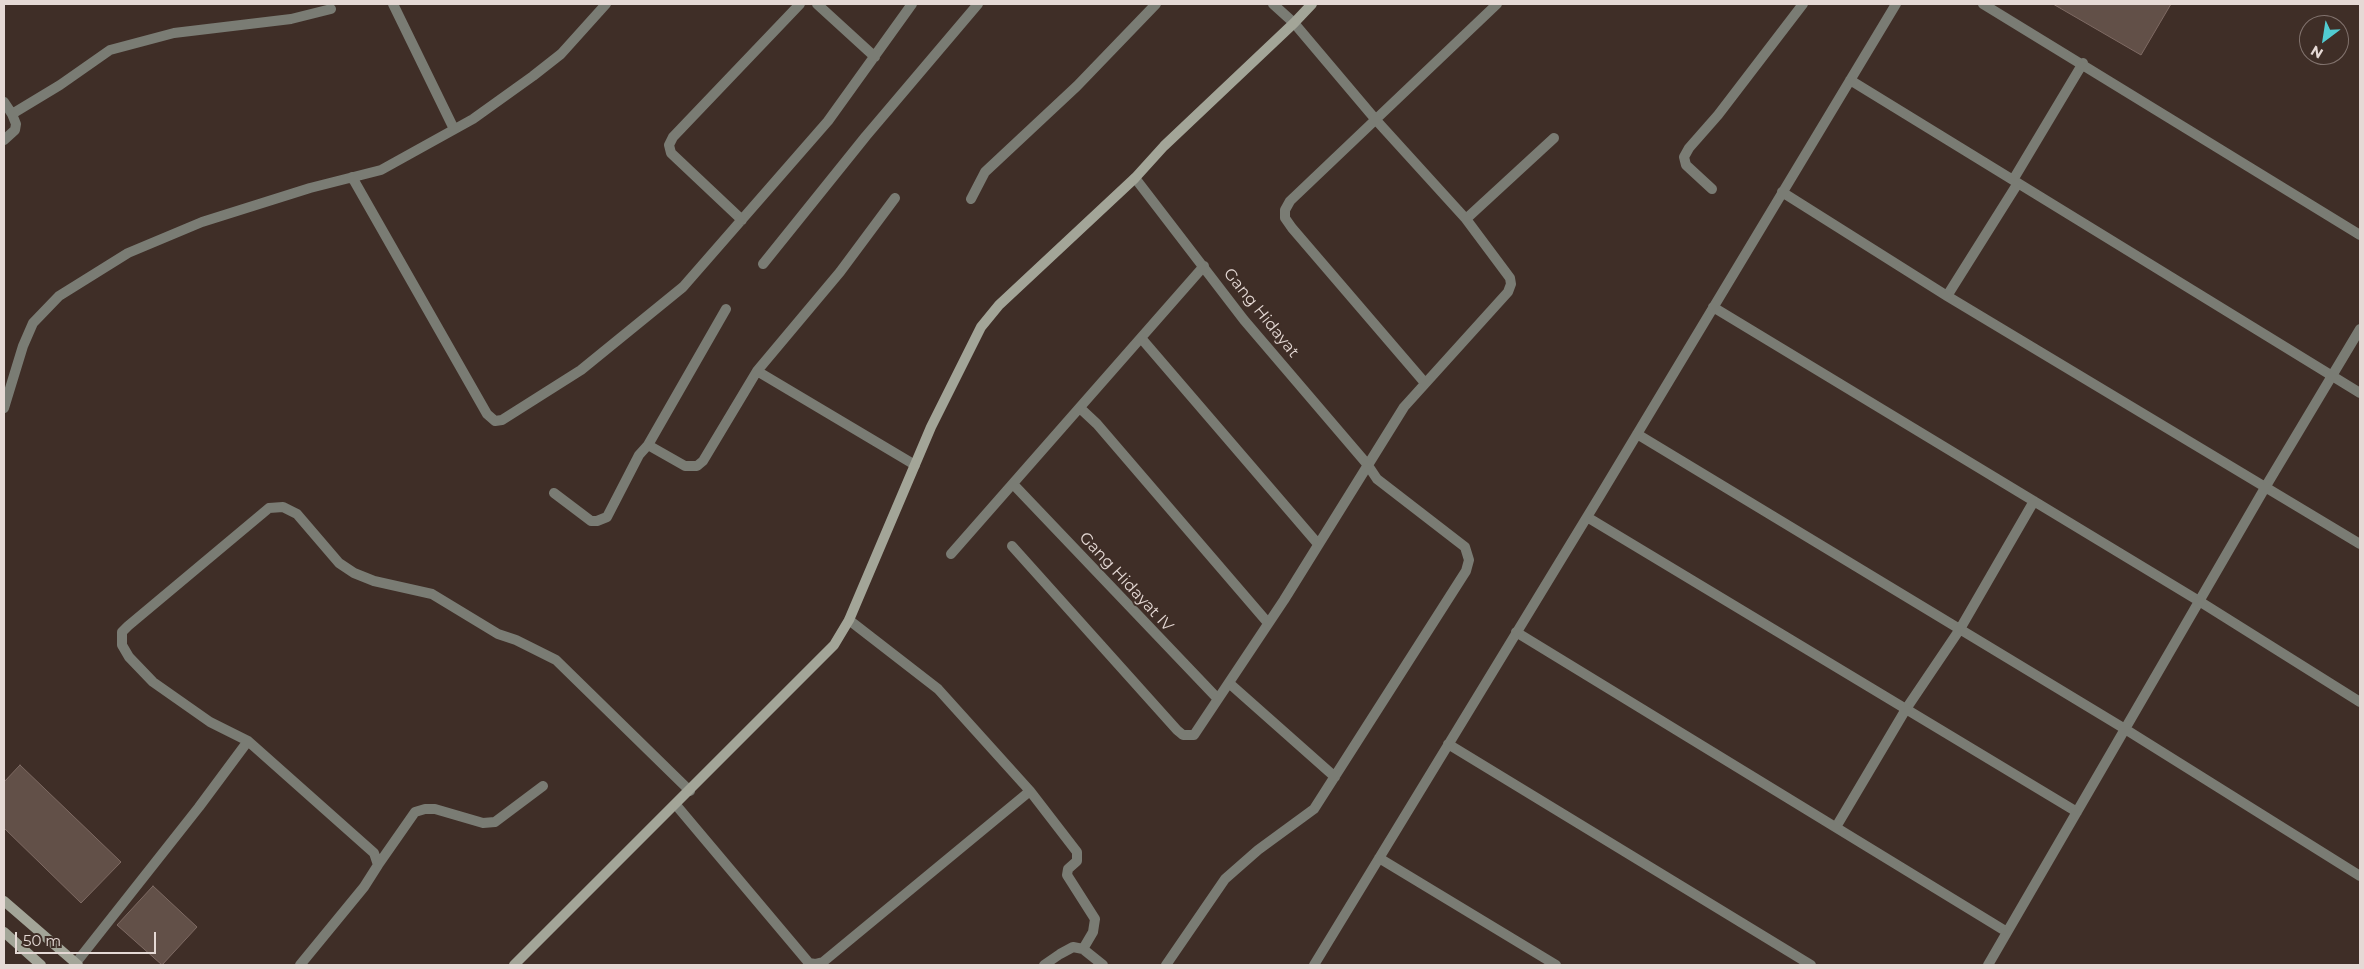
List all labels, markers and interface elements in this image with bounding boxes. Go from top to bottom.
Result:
north arrow [2299,15,2349,65]
text: N [2307,41,2326,63]
street label: Gang Hidayat [1219,264,1303,362]
street label: Gang Hidayat IV [1075,528,1177,636]
scale bar [18,922,159,954]
text: 50 m [23,931,61,950]

